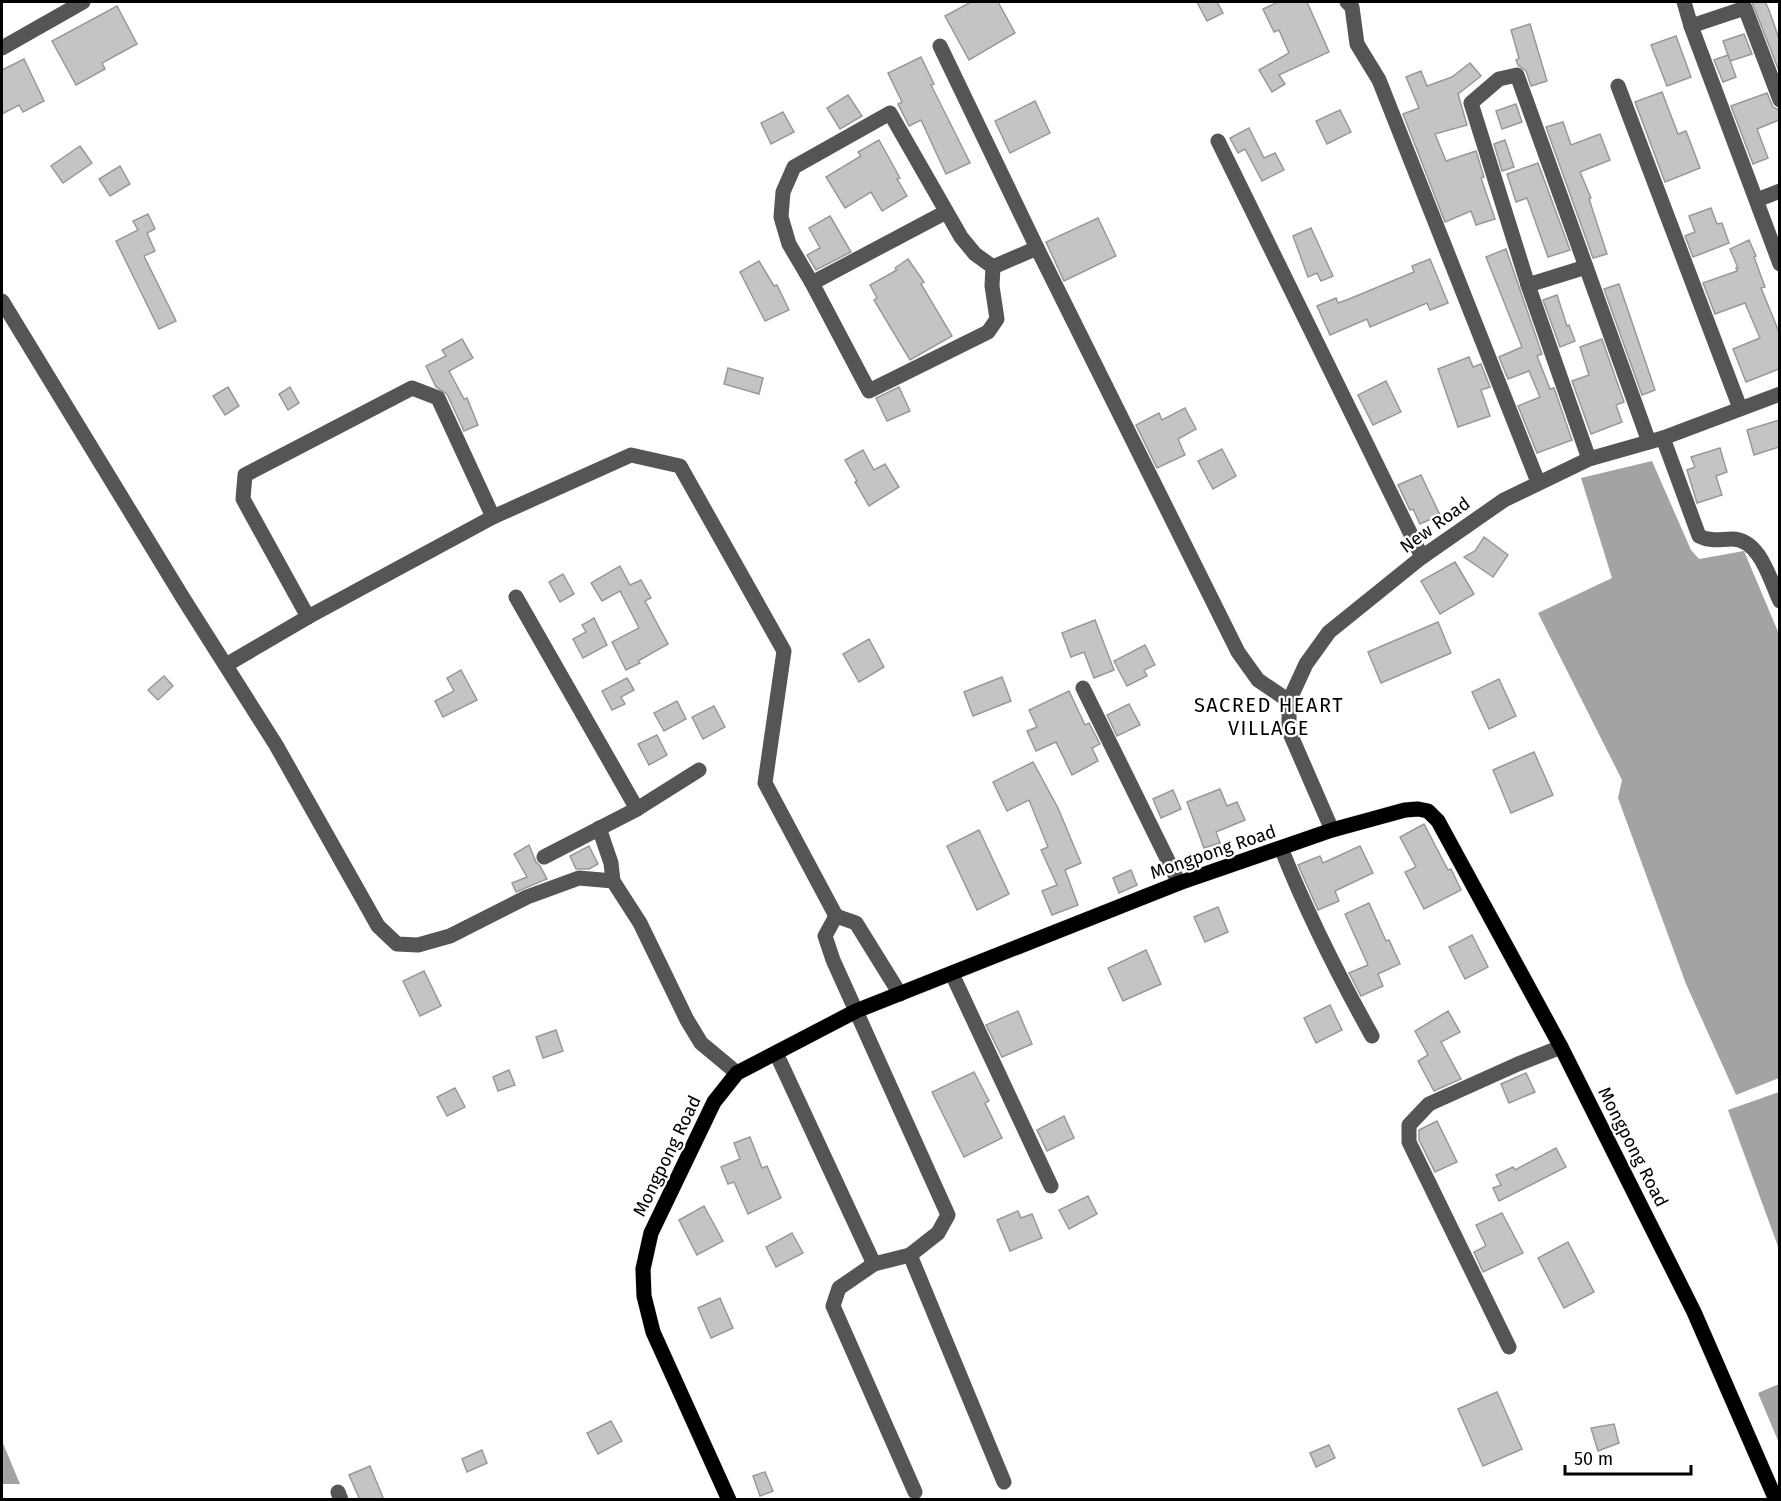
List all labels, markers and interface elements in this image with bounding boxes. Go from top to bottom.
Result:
street label: New Road [1396,492,1474,558]
district label: SACRED HEART VILLAGE [1194,693,1344,740]
street label: Mongpong Road [1147,820,1279,884]
street label: Mongpong Road [1593,1083,1673,1211]
street label: Mongpong Road [628,1092,706,1220]
scale bar [1565,1438,1691,1476]
text: 50 m [1574,1448,1613,1470]

